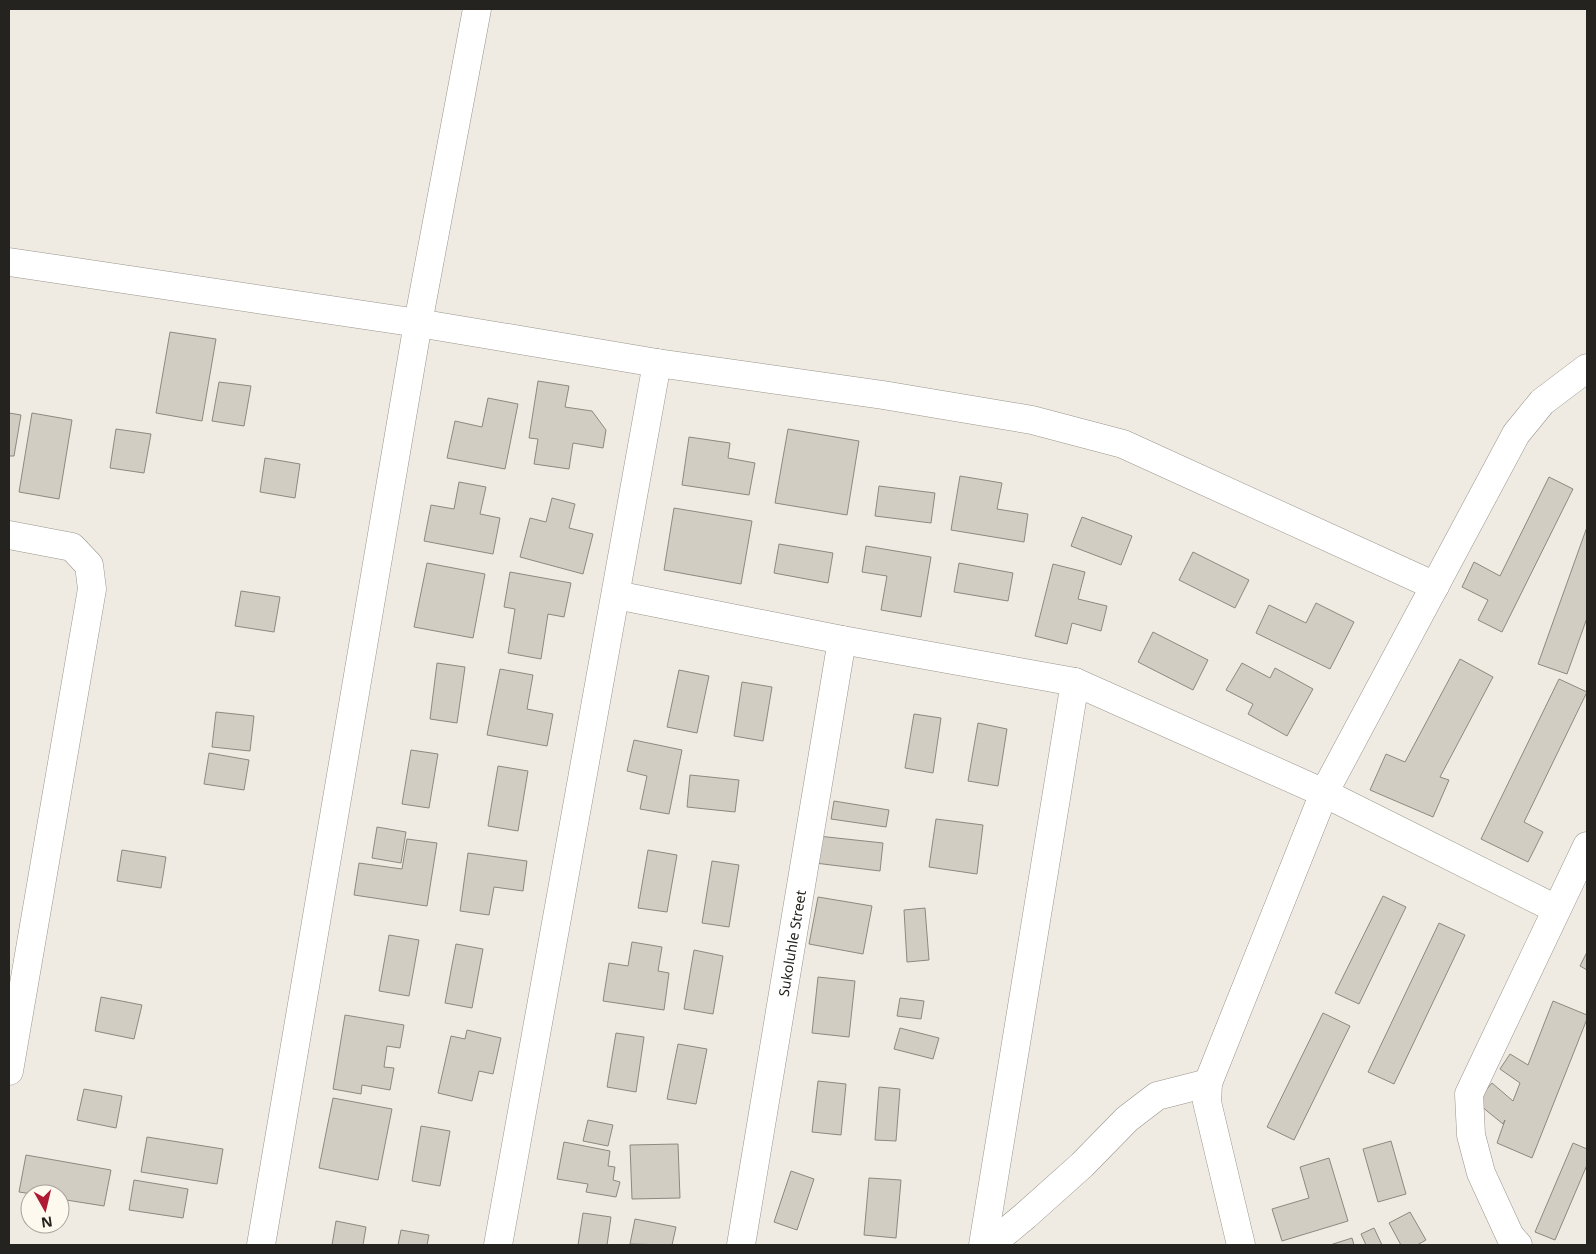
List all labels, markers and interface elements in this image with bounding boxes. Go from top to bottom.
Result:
street label: Sukoluhle Street [773,889,810,998]
north arrow [20,1184,70,1234]
text: N [40,1212,54,1233]

